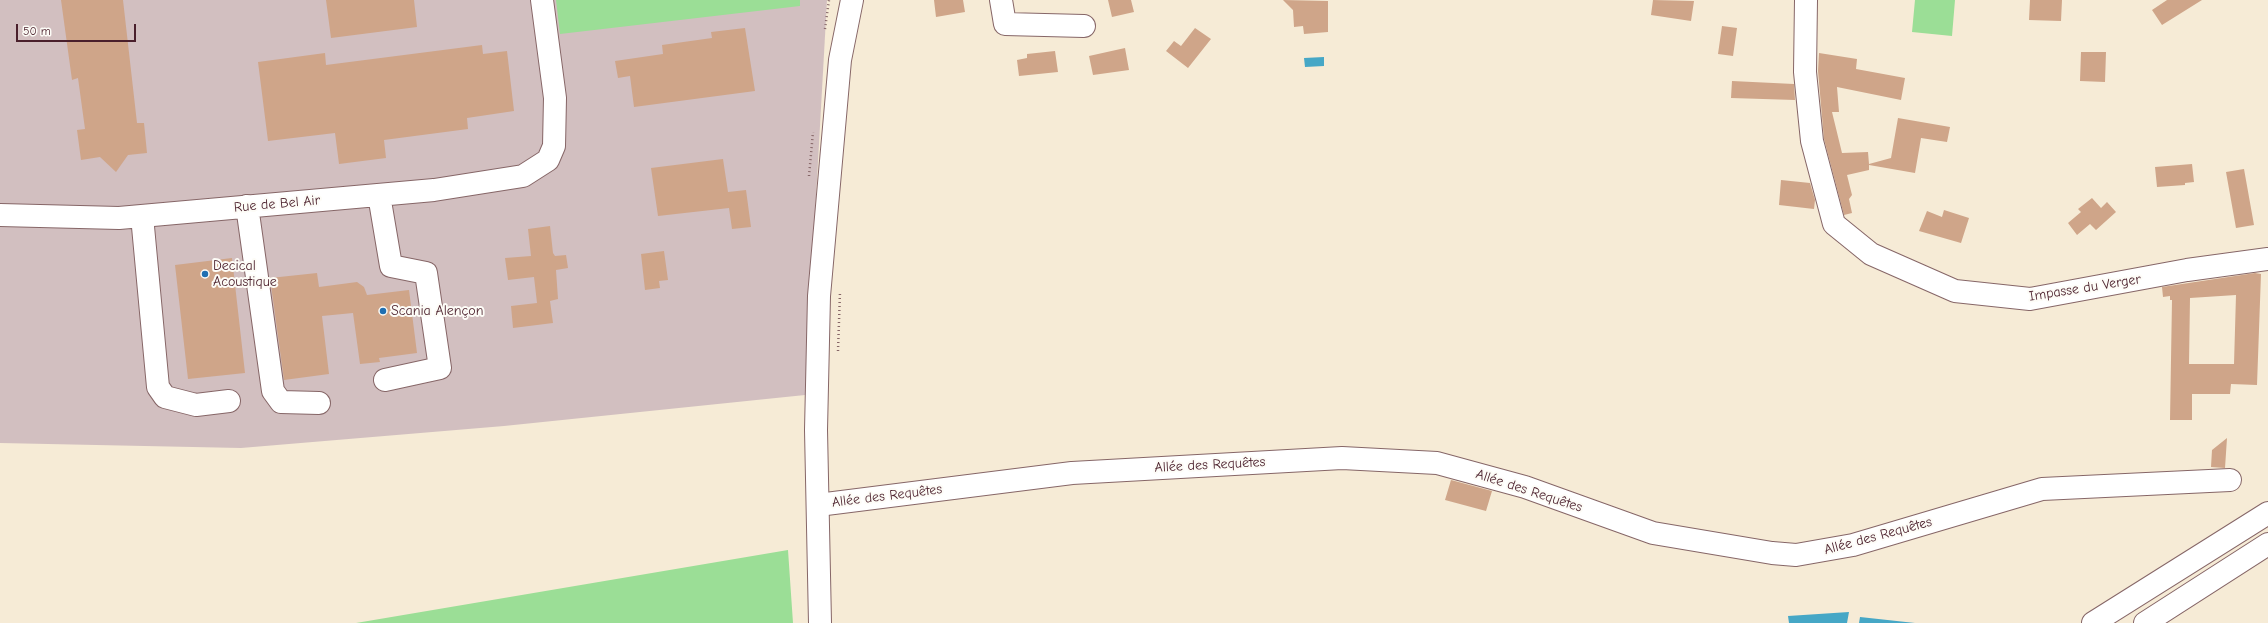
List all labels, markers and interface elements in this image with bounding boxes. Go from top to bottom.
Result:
scale bar [18,16,138,42]
text: 50 m [23,24,51,38]
street label: Rue de Bel Air [233,192,321,216]
place label: Decical Acoustique [213,258,277,290]
marker: Decical Acoustique [200,269,210,279]
street label: Impasse du Verger [2028,271,2142,305]
place label: Scania Alençon [391,303,483,319]
marker: Scania Alençon [378,306,388,316]
street label: Allée des Requêtes [1154,454,1266,476]
street label: Allée des Requêtes [1474,466,1584,516]
street label: Allée des Requêtes [831,481,943,511]
street label: Allée des Requêtes [1822,514,1934,558]

